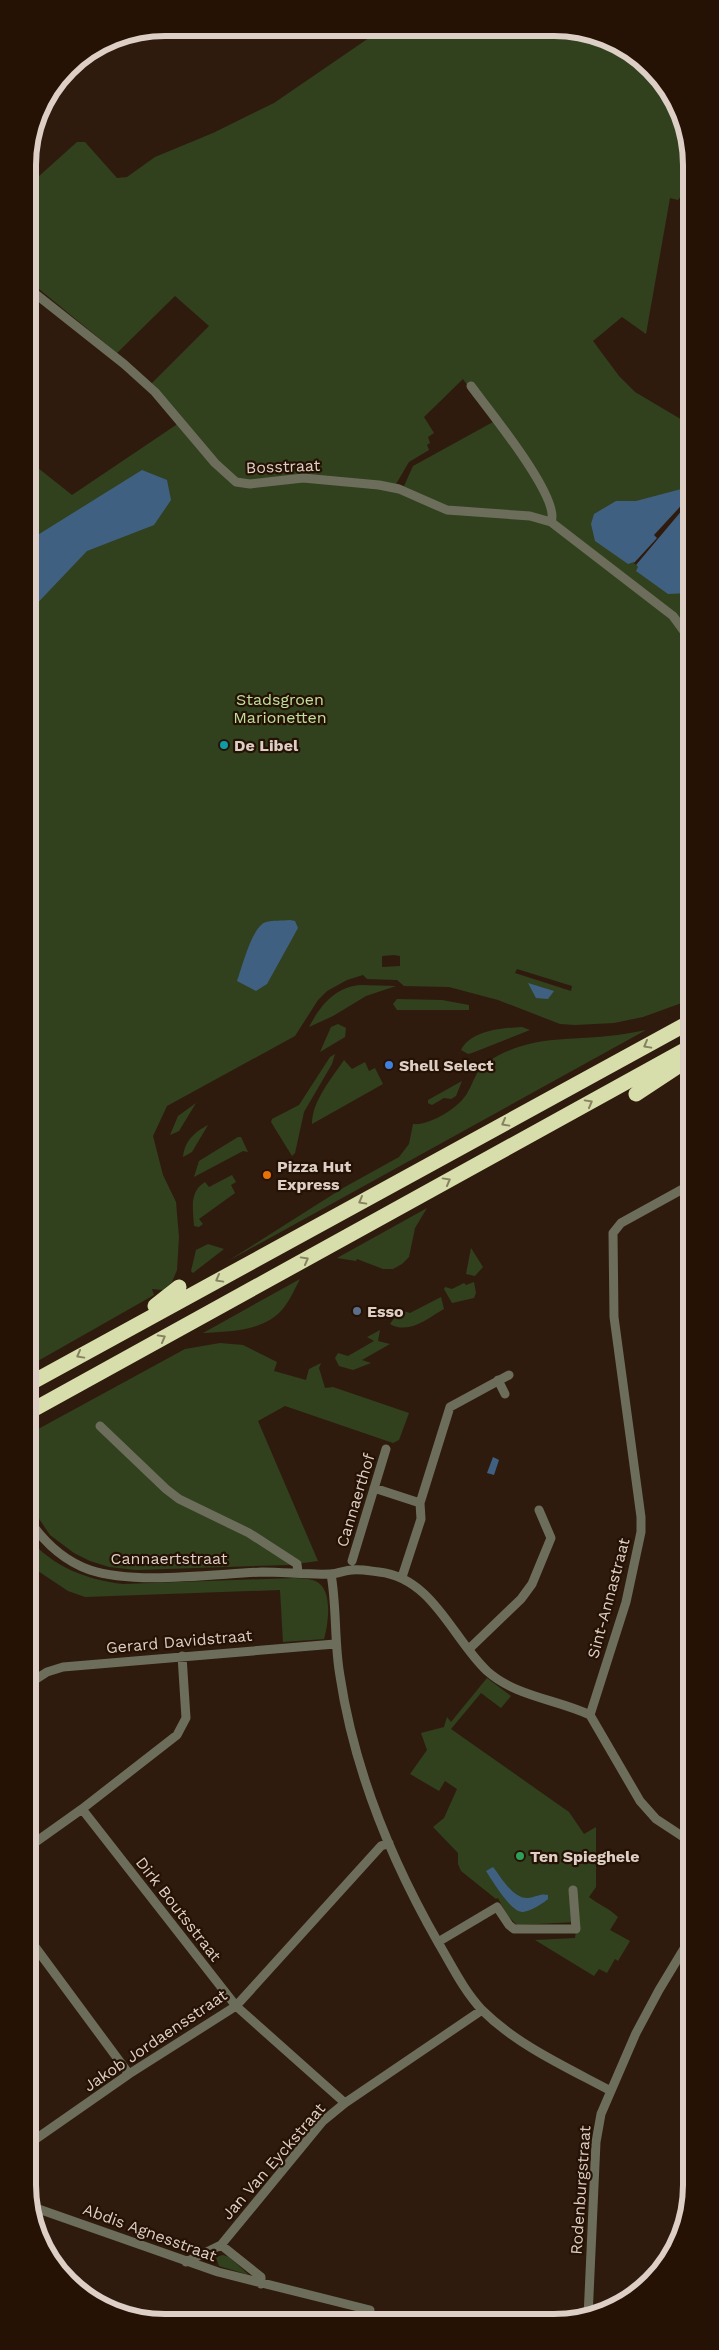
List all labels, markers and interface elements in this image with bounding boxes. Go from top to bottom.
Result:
street label: Bosstraat [245,456,321,477]
park label: Stadsgroen Marionetten [233,690,327,727]
place label: De Libel [234,736,299,755]
marker: De Libel [218,739,230,751]
one-way arrow [643,1039,652,1049]
place label: Shell Select [399,1056,493,1075]
marker: Shell Select [383,1059,395,1071]
one-way arrow [584,1099,593,1109]
one-way arrow [501,1117,510,1127]
place label: Pizza Hut Express [277,1157,351,1194]
marker: Pizza Hut Express [261,1169,273,1181]
one-way arrow [441,1177,450,1187]
one-way arrow [358,1195,367,1205]
one-way arrow [299,1256,308,1266]
one-way arrow [216,1273,225,1283]
place label: Esso [367,1302,404,1321]
marker: Esso [351,1305,363,1317]
one-way arrow [157,1334,166,1344]
one-way arrow [77,1349,86,1359]
street label: Cannaerthof [332,1451,379,1549]
street label: Sint-Annastraat [583,1536,634,1660]
street label: Cannaertstraat [111,1549,228,1568]
street label: Gerard Davidstraat [105,1626,253,1657]
place label: Ten Spieghele [530,1847,640,1866]
marker: Ten Spieghele [514,1850,526,1862]
street label: Dirk Boutsstraat [132,1853,225,1966]
street label: Jakob Jordaensstraat [80,1985,231,2095]
street label: Jan Van Eyckstraat [218,2099,329,2223]
street label: Rodenburgstraat [567,2124,595,2255]
street label: Abdis Agnesstraat [80,2199,219,2266]

